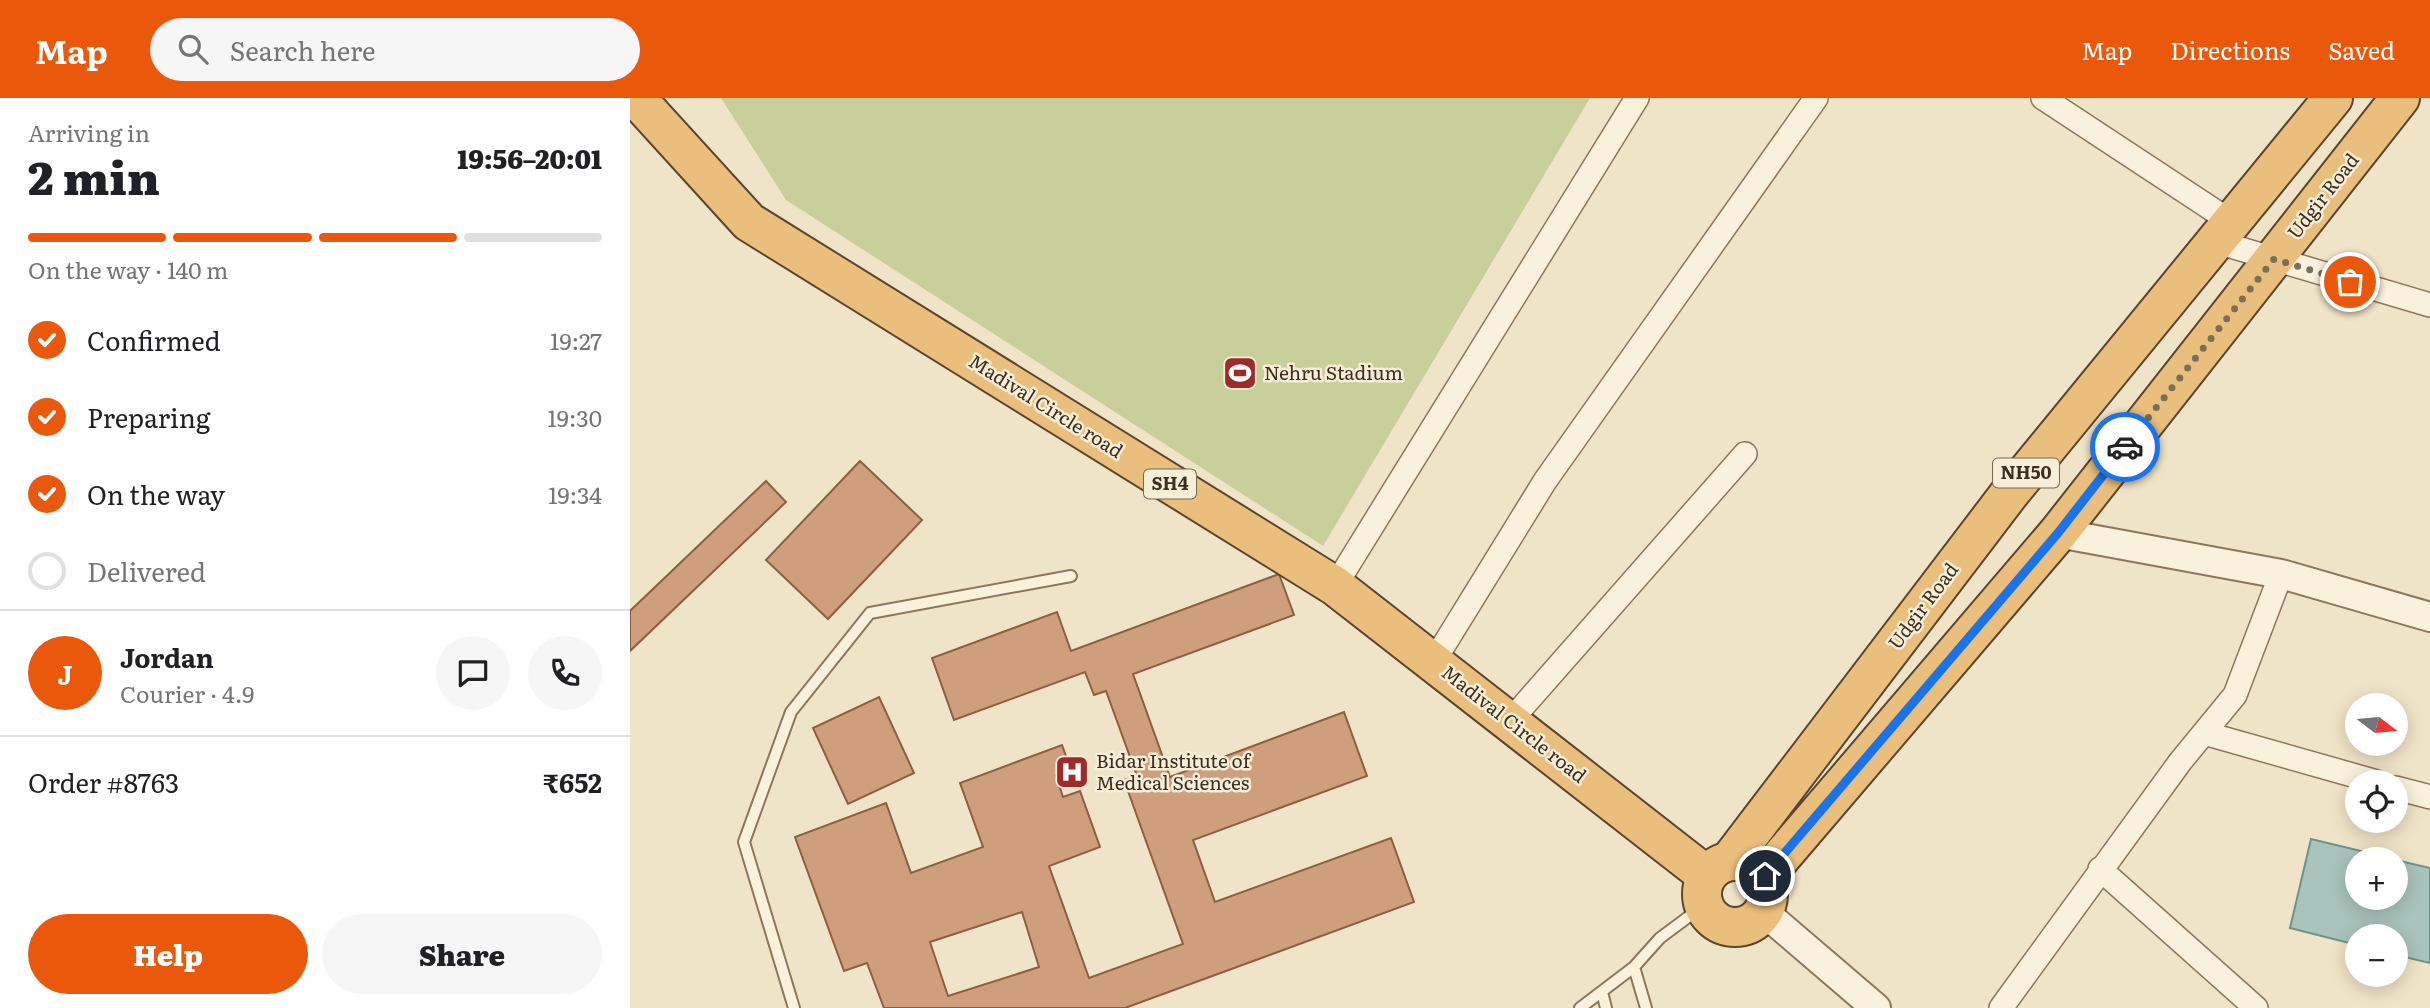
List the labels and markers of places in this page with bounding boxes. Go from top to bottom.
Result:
pin [2320,252,2380,312]
sports icon: Nehru Stadium [1221,354,1259,392]
place label: Nehru Stadium [1264,358,1403,386]
place label: Bidar Institute of Medical Sciences [1096,746,1252,796]
hospital icon: Bidar Institute of Medical Sciences [1053,753,1091,791]
pin [1735,846,1795,906]

